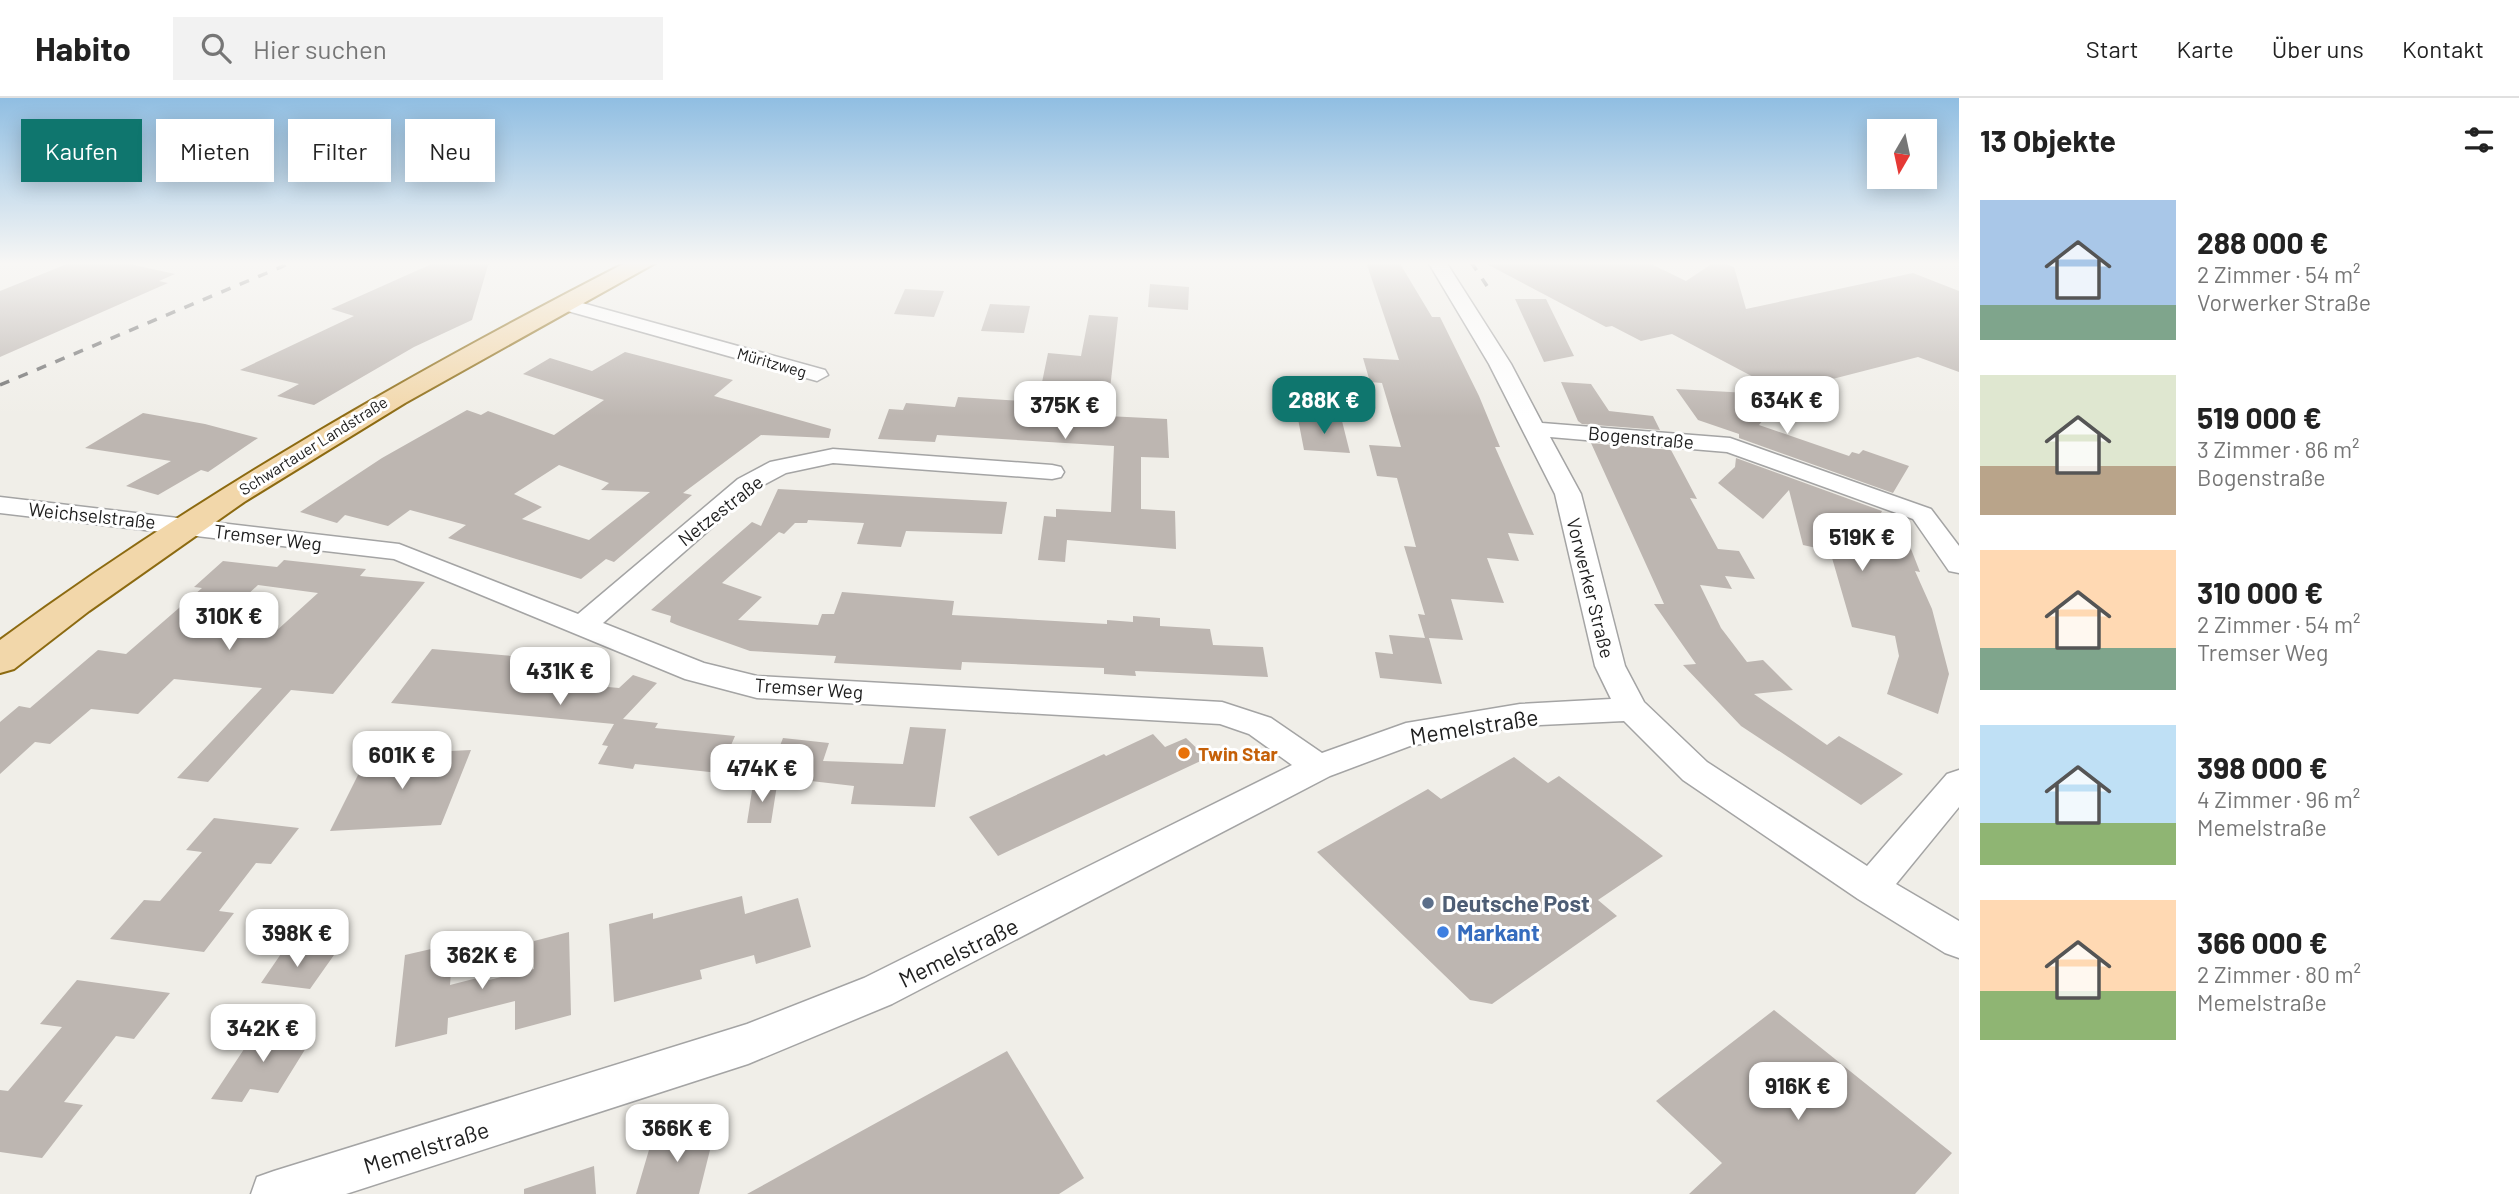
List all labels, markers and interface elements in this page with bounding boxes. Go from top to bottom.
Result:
search box [173,17,663,80]
text: Habito [35,28,131,68]
icon: search [197,29,235,67]
text: Hier suchen [253,33,387,64]
text: Start [2086,34,2139,63]
text: Karte [2177,34,2234,63]
text: Über uns [2272,34,2364,63]
text: Kontakt [2402,34,2484,63]
chip: Kaufen [21,119,142,182]
chip: Mieten [156,119,274,182]
chip: Filter [288,119,391,182]
chip: Neu [405,119,495,182]
north arrow [1867,119,1937,189]
map controls [1867,119,1937,189]
icon: filters [2460,121,2498,159]
text: 13 Objekte [1980,122,2116,158]
text: 288 000 € [2197,224,2329,260]
icon: home [2036,228,2120,312]
text: 2 Zimmer · 54 m² [2197,260,2361,288]
text: Vorwerker Straße [2197,288,2371,316]
street label: Müritzweg [735,343,809,381]
pin: 288K € [1267,376,1381,436]
pin: 634K € [1730,376,1844,436]
pin: 375K € [1008,382,1122,441]
text: 288K € [1288,385,1360,413]
text: 634K € [1751,385,1823,413]
text: 375K € [1030,390,1100,418]
street label: Schwartauer Landstraße [235,392,391,498]
text: 519 000 € [2197,399,2322,435]
icon: home [2036,403,2120,487]
street label: Bogenstraße [1587,421,1695,453]
text: 3 Zimmer · 86 m² [2197,435,2359,463]
text: Bogenstraße [2197,463,2325,491]
street label: Netzestraße [673,470,767,550]
street label: Weichselstraße [27,497,157,533]
pin: 519K € [1805,514,1919,573]
street label: Vorwerker Straße [1562,515,1620,661]
street label: Tremser Weg [213,519,323,555]
text: 519K € [1829,522,1895,550]
text: 310 000 € [2197,574,2323,610]
icon: home [2036,578,2120,662]
pin: 310K € [172,592,286,652]
text: 310K € [195,601,263,629]
text: 2 Zimmer · 54 m² [2197,610,2361,638]
text: Tremser Weg [2197,638,2328,666]
pin: 431K € [503,648,617,707]
text: 431K € [526,656,594,684]
street label: Tremser Weg [754,673,864,703]
street label: Memelstraße [1408,702,1540,750]
pin: 601K € [345,732,459,791]
text: 601K € [369,740,435,768]
place label: Twin Star [1198,742,1279,765]
pin: 474K € [705,744,819,804]
marker: Twin Star [1176,745,1192,761]
text: 398 000 € [2197,749,2328,785]
text: 474K € [726,753,798,781]
icon: home [2036,753,2120,837]
text: 4 Zimmer · 96 m² [2197,785,2360,813]
text: Memelstraße [2197,813,2327,841]
place label: Deutsche Post [1442,889,1590,917]
marker: Deutsche Post [1420,895,1436,911]
pin: 398K € [240,910,354,969]
street label: Memelstraße [894,911,1022,993]
text: 398K € [262,918,332,946]
place label: Markant [1457,918,1540,946]
marker: Markant [1435,924,1451,940]
text: 366 000 € [2197,924,2328,960]
icon: home [2036,928,2120,1012]
pin: 362K € [425,932,539,991]
text: 362K € [446,940,518,968]
text: 2 Zimmer · 80 m² [2197,960,2361,988]
text: Memelstraße [2197,988,2327,1016]
pin: 342K € [206,1004,320,1064]
text: 342K € [227,1013,299,1041]
pin: 916K € [1741,1062,1855,1122]
text: 916K € [1765,1071,1831,1099]
pin: 366K € [620,1104,734,1164]
text: 366K € [642,1113,712,1141]
street label: Memelstraße [360,1115,492,1179]

